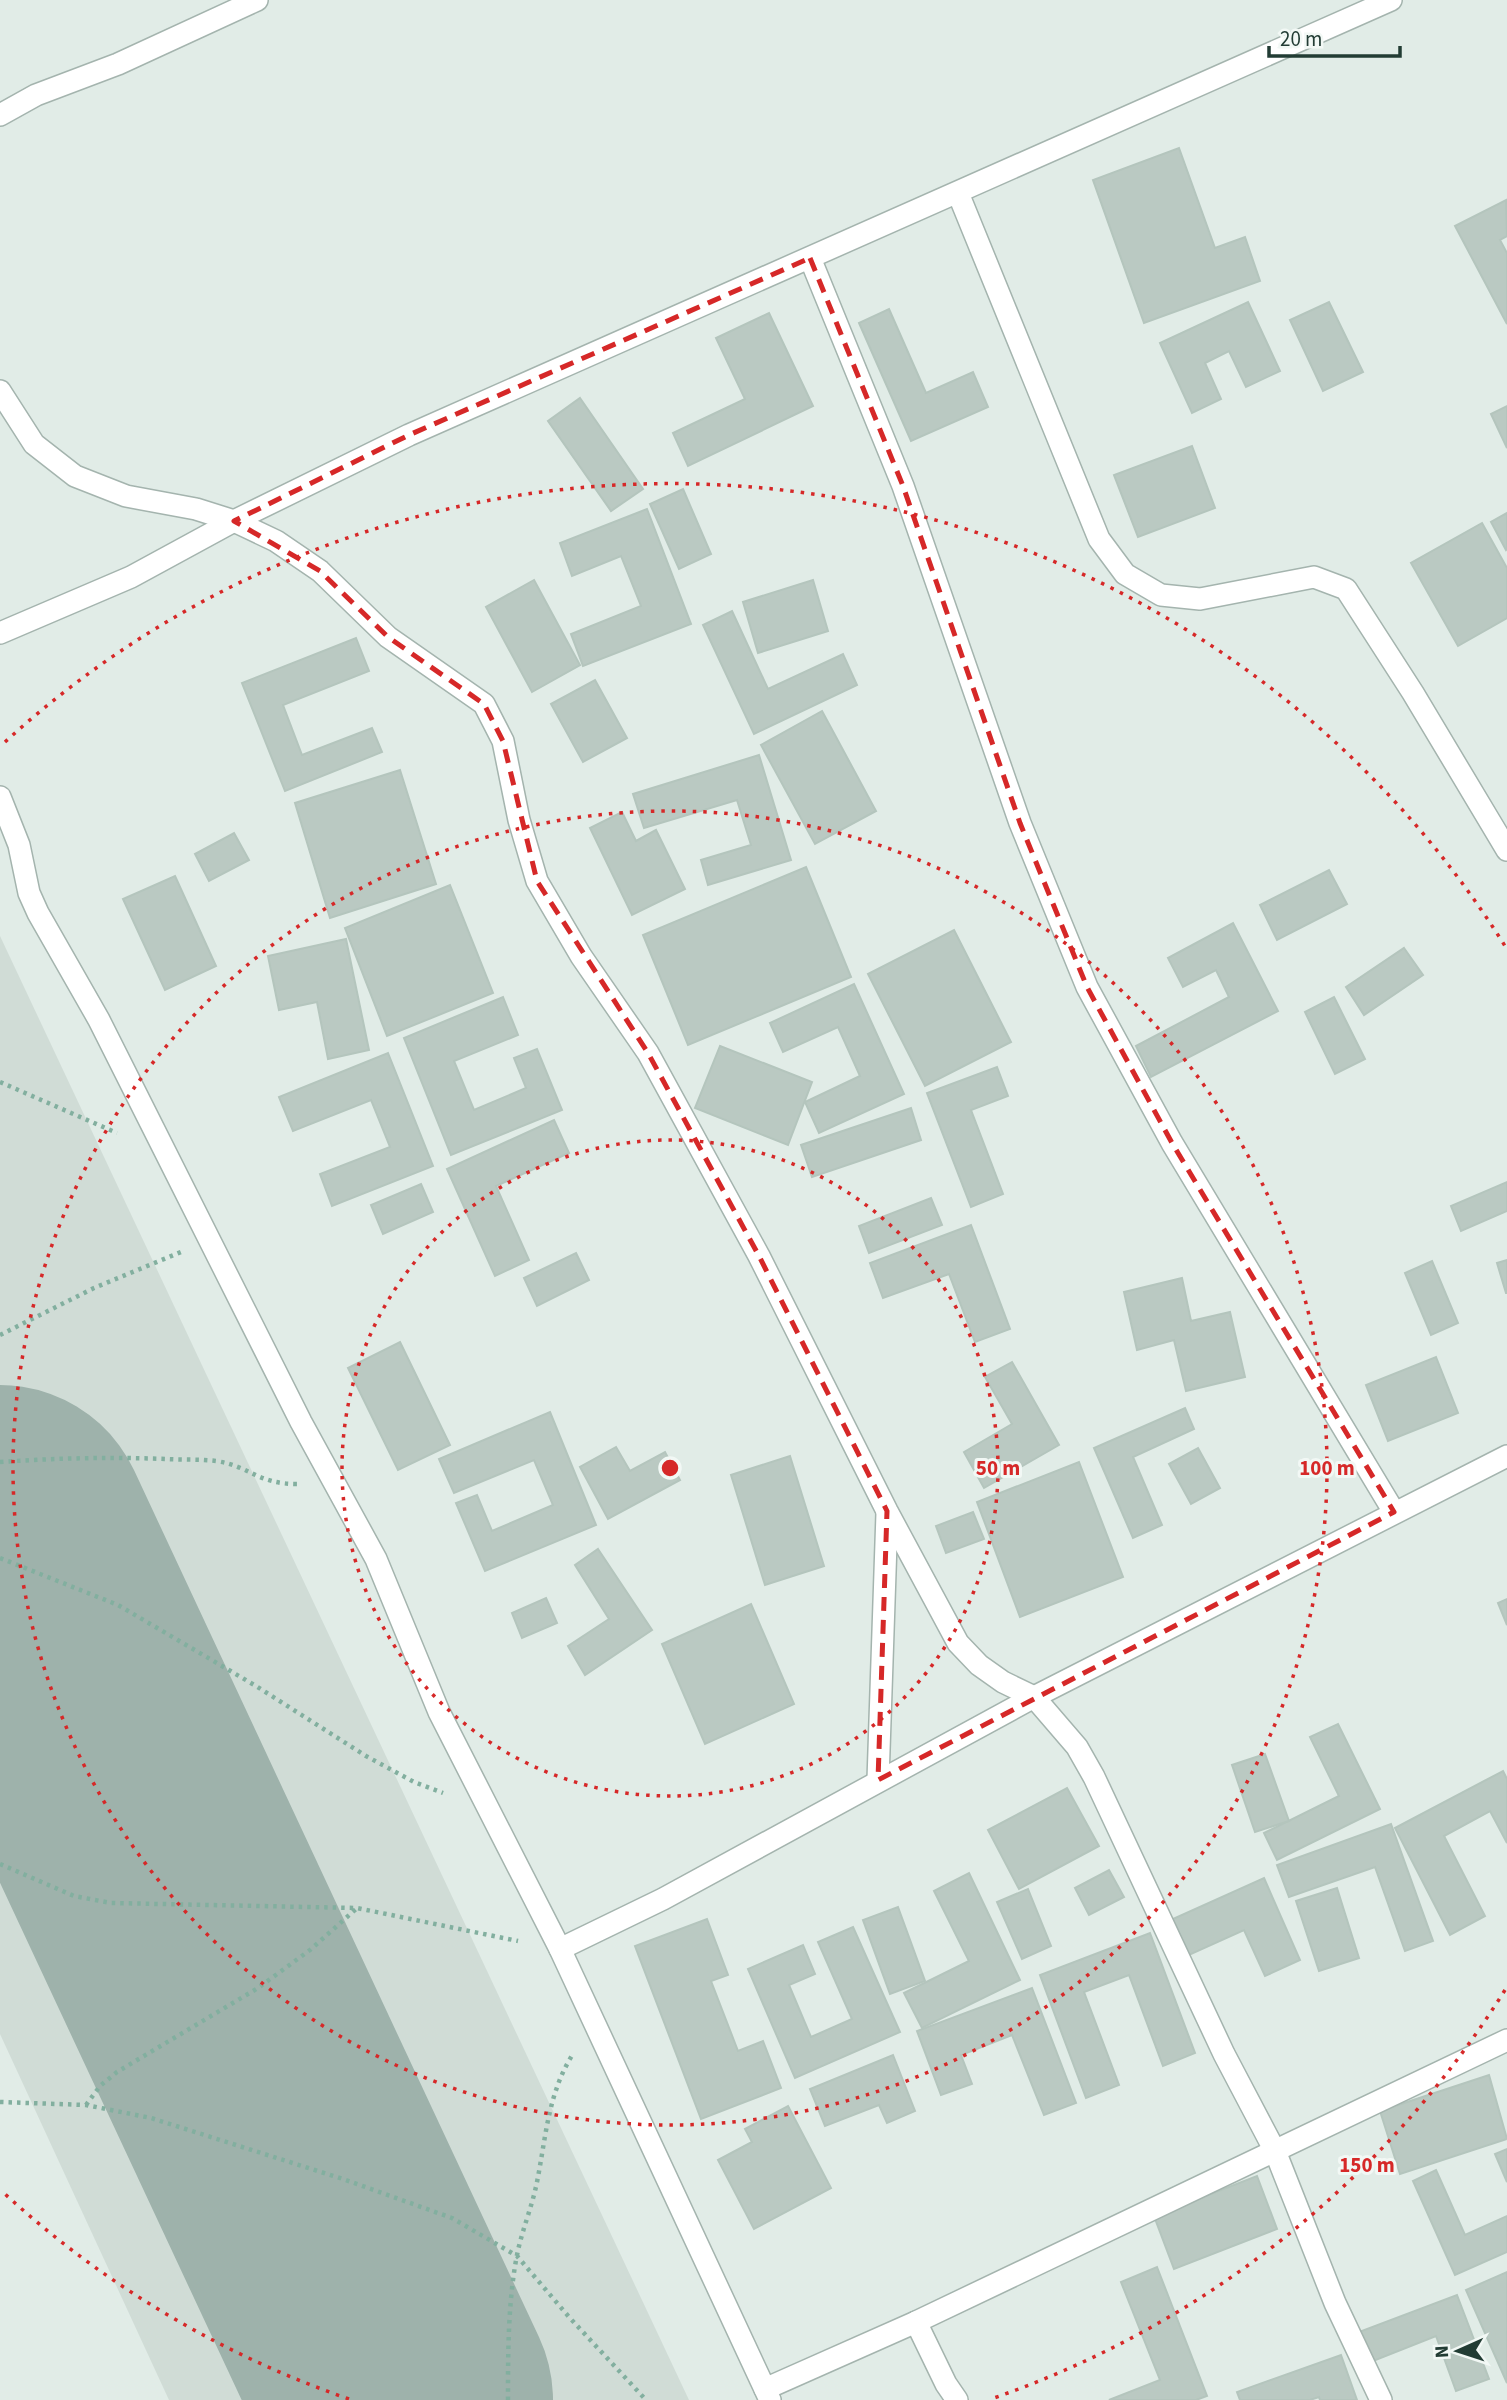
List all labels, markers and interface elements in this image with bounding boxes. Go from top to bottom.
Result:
scale bar [1269,14,1400,58]
text: 20 m [1280,24,1322,54]
text: 50 m [976,1453,1020,1483]
text: 100 m [1299,1453,1355,1483]
centre of rings [658,1456,682,1480]
text: 150 m [1339,2150,1395,2180]
north arrow [1423,2316,1493,2386]
text: N [1429,2345,1456,2359]

